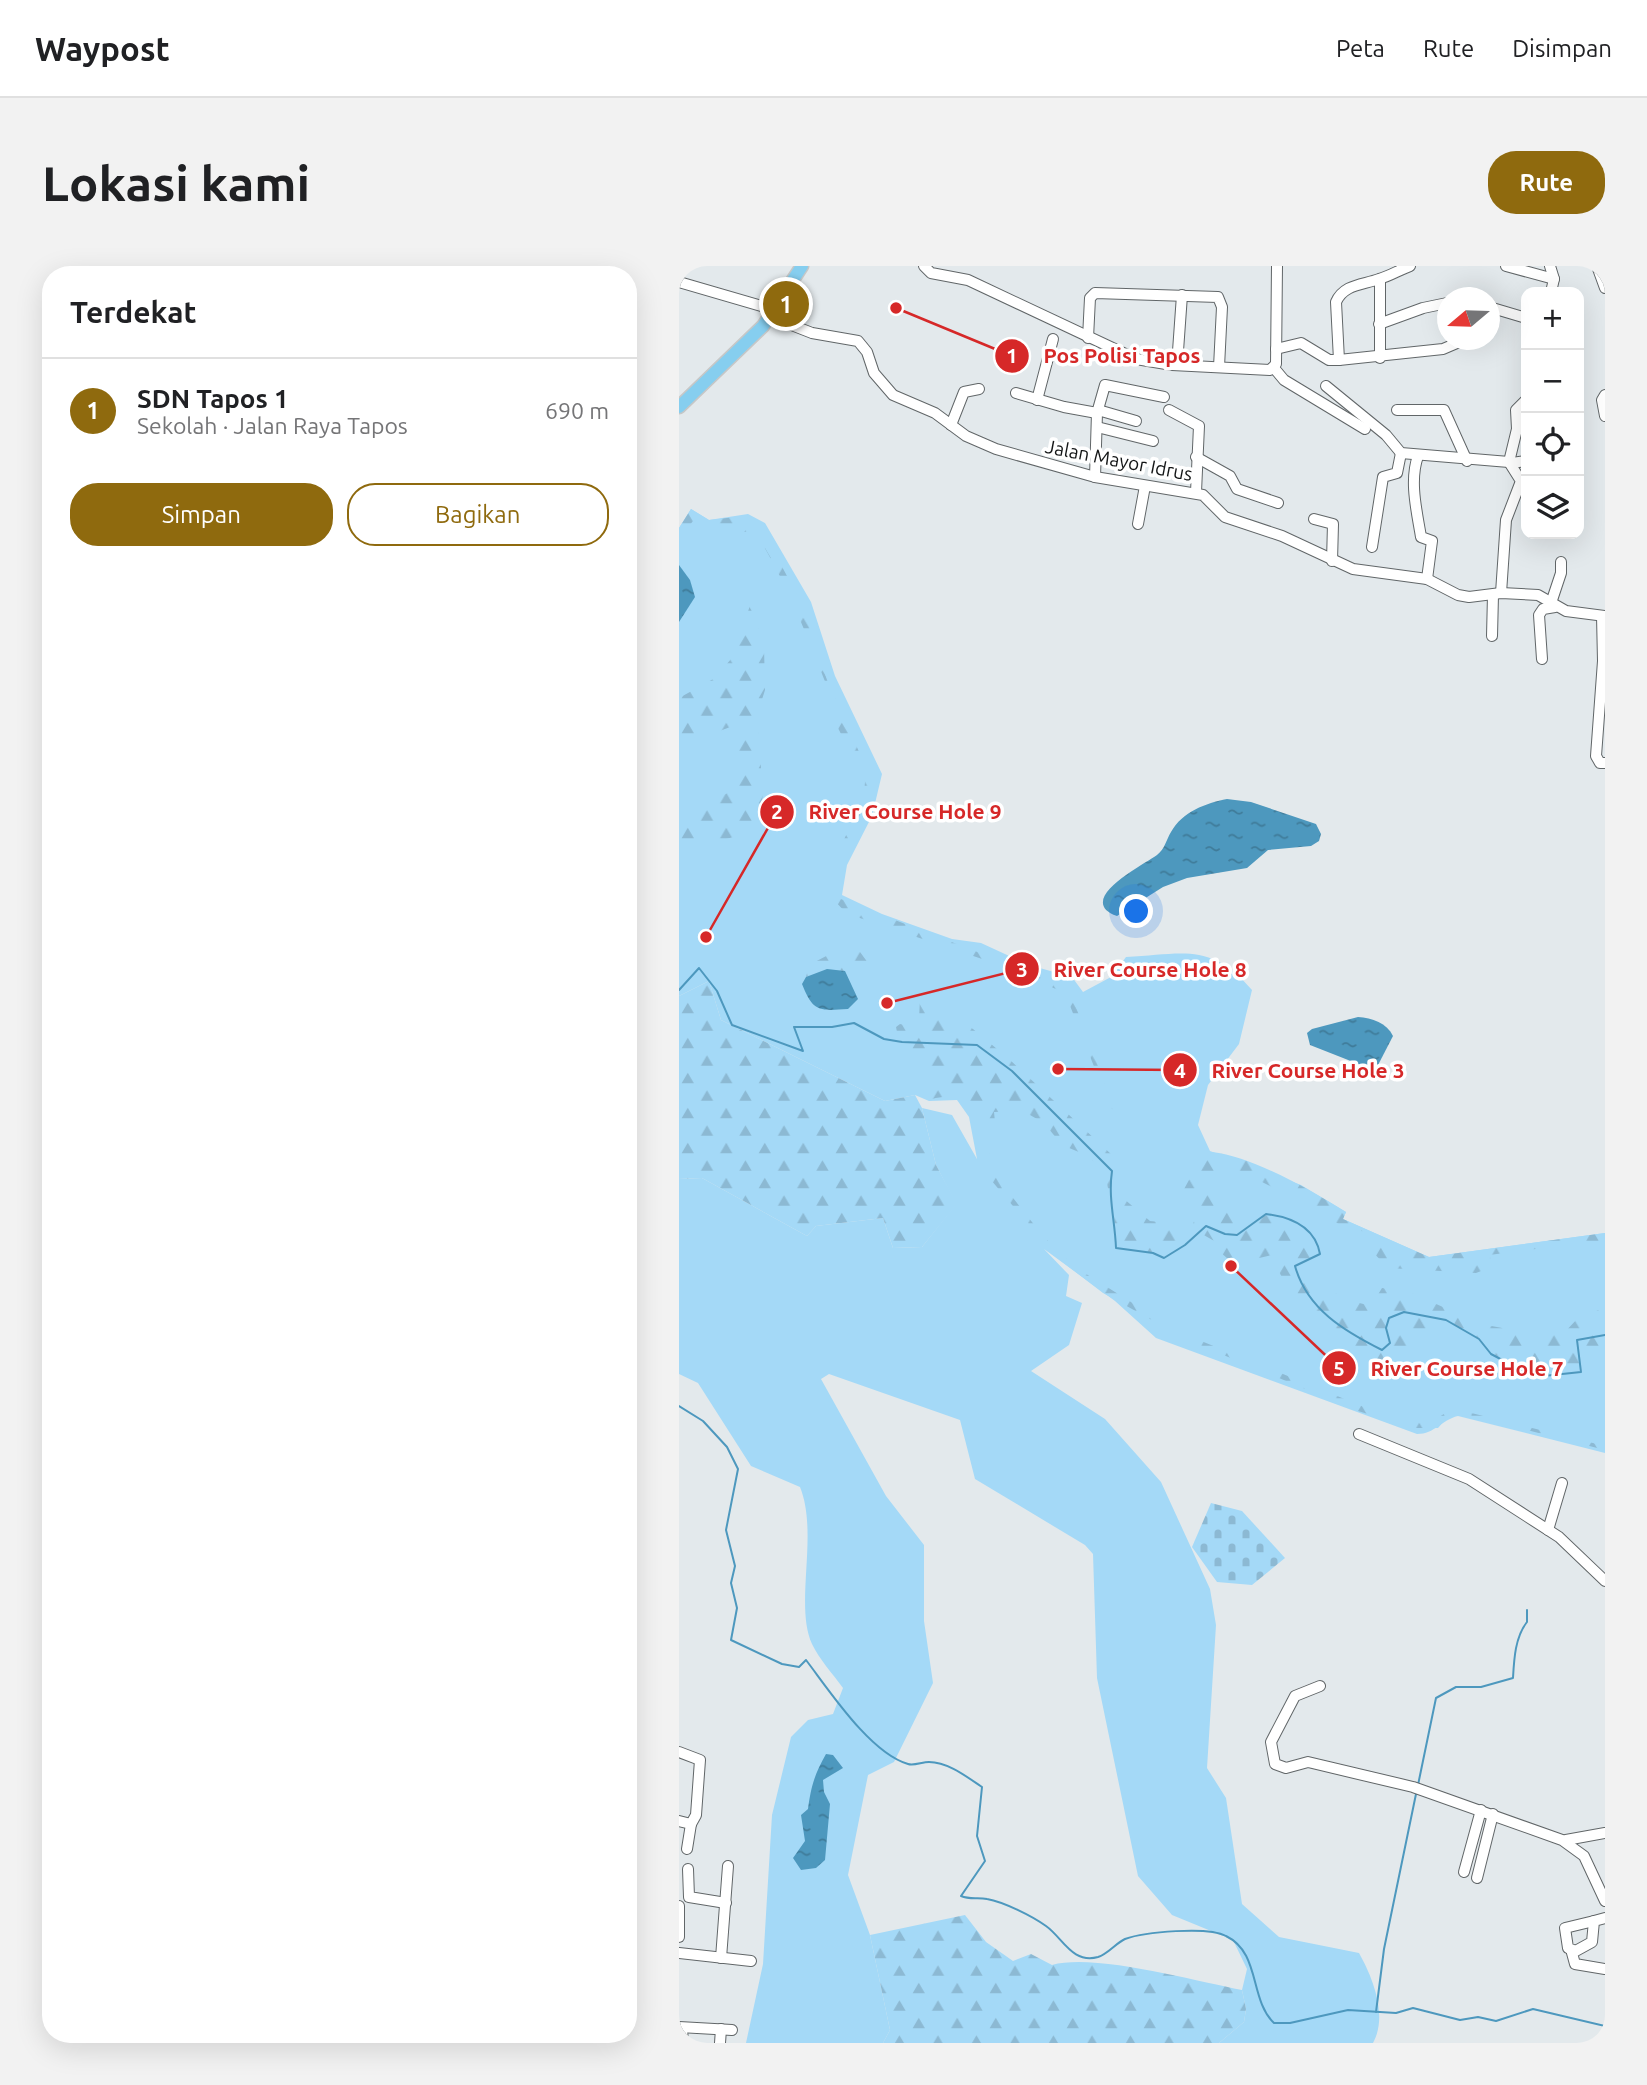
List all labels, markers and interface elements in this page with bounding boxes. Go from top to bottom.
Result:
text: Waypost [35,30,170,67]
text: Peta [1336,35,1385,62]
text: Rute [1423,35,1474,62]
text: Disimpan [1512,35,1612,62]
button: Rute [1488,151,1605,214]
text: Lokasi kami [42,155,310,210]
pin: 1 [763,278,809,330]
north arrow [1437,287,1500,350]
map controls [1521,287,1584,539]
button: + [1521,287,1584,350]
text: Terdekat [70,295,196,329]
callout: Pos Polisi Tapos [995,335,1215,377]
text: 1 [1006,343,1018,367]
text: Pos Polisi Tapos [1044,343,1201,367]
button: − [1521,350,1584,413]
text: SDN Tapos 1 [137,384,289,413]
text: 1 [87,398,99,423]
text: 690 m [545,398,609,423]
text: Sekolah · Jalan Raya Tapos [137,413,408,438]
button: locate [1521,413,1584,476]
street label: Jalan Mayor Idrus [1044,435,1194,485]
button: layers [1521,476,1584,539]
button: Simpan [70,483,333,546]
button: Bagikan [347,483,609,546]
callout: River Course Hole 9 [760,791,1016,833]
text: 2 [771,799,783,823]
text: River Course Hole 9 [809,799,1001,823]
your location [1119,894,1153,928]
callout: River Course Hole 8 [1004,948,1260,990]
text: 3 [1016,957,1028,981]
text: River Course Hole 8 [1054,957,1246,981]
callout: River Course Hole 3 [1163,1049,1419,1091]
text: 4 [1174,1058,1186,1082]
text: River Course Hole 3 [1212,1058,1404,1082]
callout: River Course Hole 7 [1321,1347,1577,1389]
text: 5 [1333,1356,1345,1380]
text: River Course Hole 7 [1371,1356,1563,1380]

